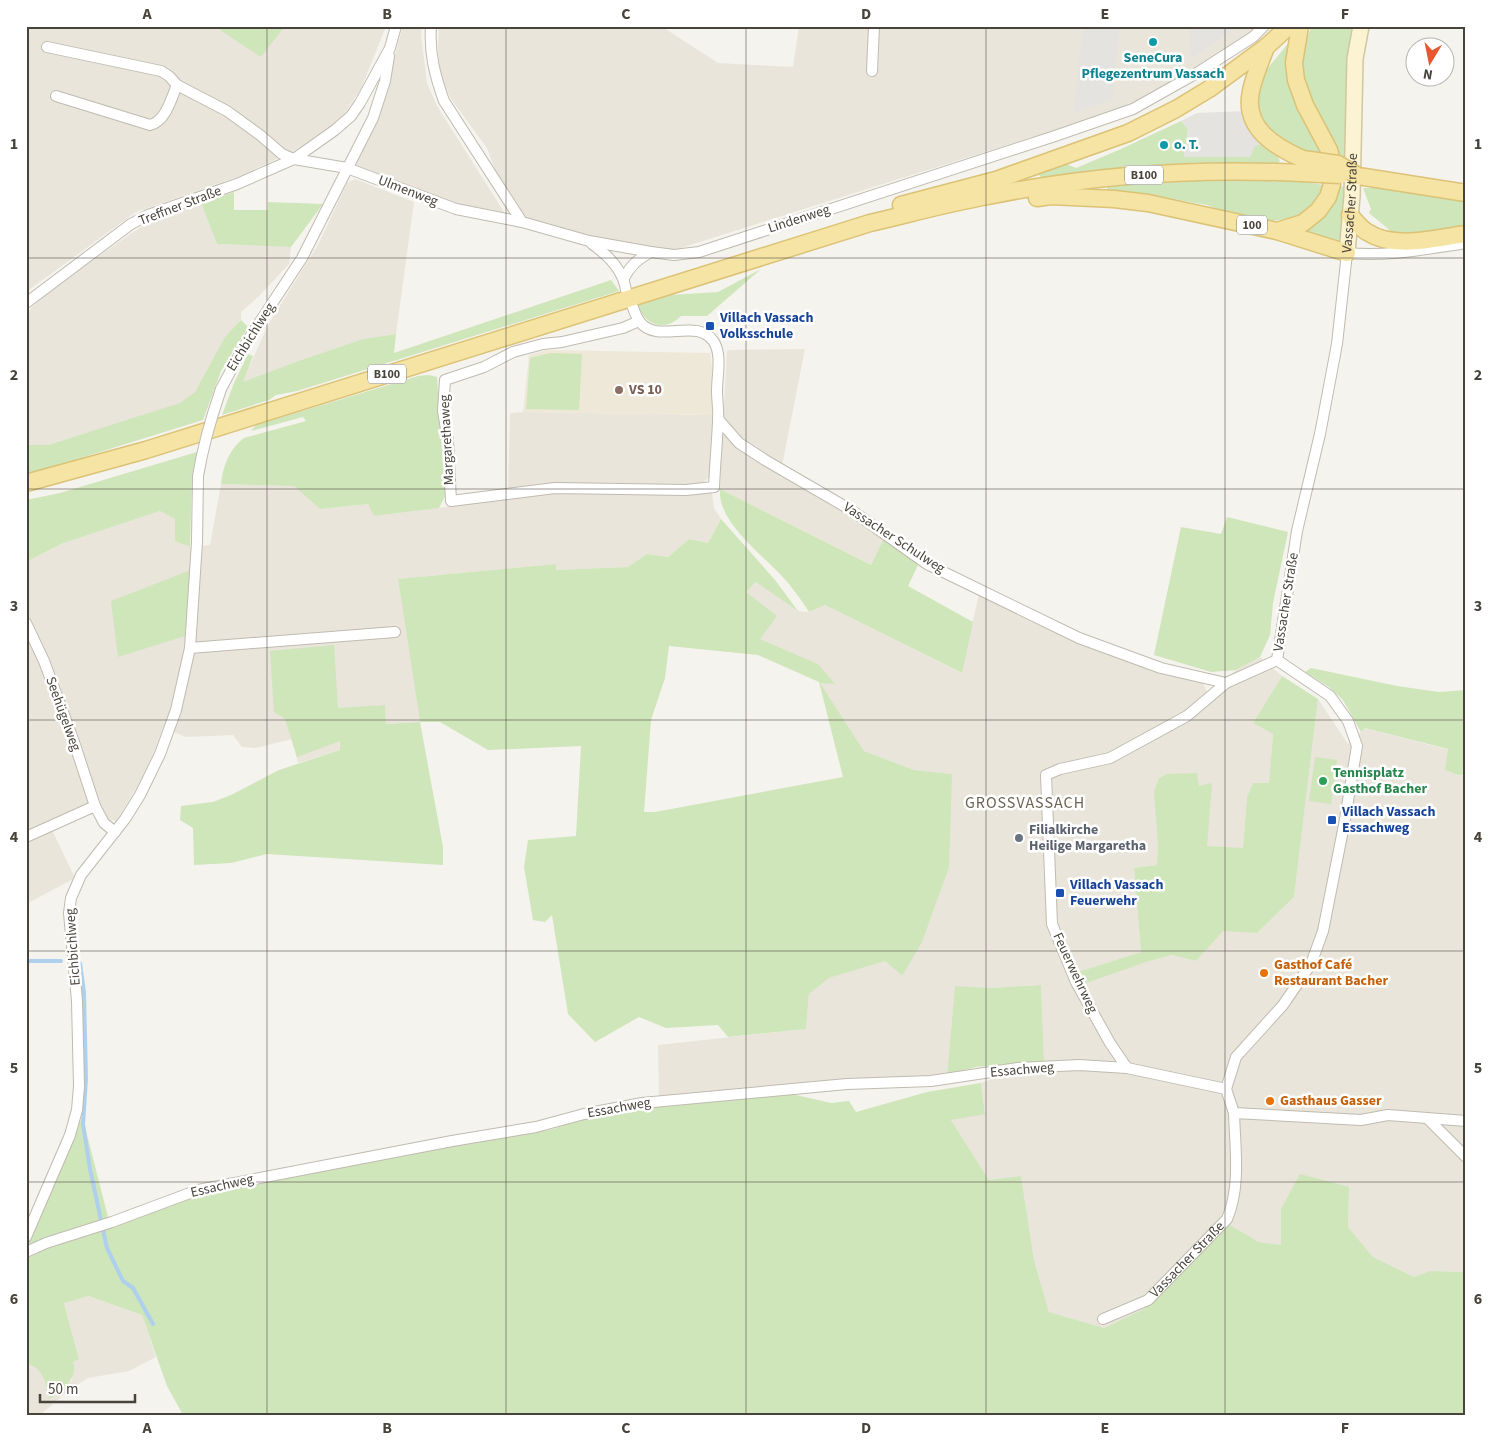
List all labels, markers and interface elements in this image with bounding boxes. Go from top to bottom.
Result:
text: A [141,3,152,25]
text: B [382,3,392,25]
text: C [621,3,631,25]
text: D [861,3,871,25]
text: E [1101,3,1109,25]
text: F [1341,3,1349,25]
marker: SeneCura Pflegezentrum Vassach [1147,36,1159,48]
north arrow [1404,38,1454,88]
place label: SeneCura Pflegezentrum Vassach [1082,48,1224,84]
text: N [1422,63,1434,84]
text: 1 [10,133,18,155]
text: 1 [1474,133,1482,155]
place label: o. T. [1174,135,1199,155]
marker: o. T. [1158,139,1170,151]
street label: Vassacher Straße [1337,153,1363,254]
road number: B100 [1125,166,1163,184]
street label: Ulmenweg [375,170,441,212]
street label: Treffner Straße [136,181,224,231]
street label: Lindenweg [765,200,833,238]
road number: 100 [1237,216,1267,234]
street label: Eichbichlweg [222,299,280,375]
place label: Villach Vassach Volksschule [719,308,813,344]
marker: Villach Vassach Volksschule [704,320,716,332]
text: 2 [10,364,18,386]
road number: B100 [368,364,406,384]
text: 2 [1474,364,1482,386]
place label: VS 10 [628,380,662,400]
marker: VS 10 [613,384,625,396]
street label: Margarethaweg [435,394,459,486]
street label: Vassacher Schulweg [839,498,949,578]
street label: Vassacher Straße [1268,551,1304,653]
text: 3 [10,595,18,617]
text: 3 [1474,595,1482,617]
street label: Seehügelweg [40,674,86,754]
place label: Tennisplatz Gasthof Bacher [1333,763,1428,799]
marker: Tennisplatz Gasthof Bacher [1317,775,1329,787]
district label: GROSSVASSACH [965,792,1085,814]
place label: Villach Vassach Essachweg [1341,802,1435,838]
marker: Villach Vassach Essachweg [1326,814,1338,826]
place label: Filialkirche Heilige Margaretha [1029,820,1146,856]
text: 4 [10,826,19,848]
text: 4 [1474,826,1483,848]
marker: Filialkirche Heilige Margaretha [1013,832,1025,844]
place label: Villach Vassach Feuerwehr [1069,875,1163,911]
marker: Villach Vassach Feuerwehr [1054,887,1066,899]
street label: Eichbichlweg [60,908,86,986]
street label: Feuerwehrweg [1048,929,1102,1017]
place label: Gasthof Café Restaurant Bacher [1274,955,1388,991]
marker: Gasthof Café Restaurant Bacher [1258,967,1270,979]
text: 5 [10,1057,18,1079]
street label: Essachweg [989,1057,1055,1083]
text: 5 [1474,1057,1482,1079]
place label: Gasthaus Gasser [1280,1091,1382,1111]
street label: Essachweg [586,1093,652,1123]
marker: Gasthaus Gasser [1264,1095,1276,1107]
street label: Essachweg [189,1169,255,1203]
street label: Vassacher Straße [1145,1217,1229,1303]
text: 6 [10,1288,18,1310]
text: 6 [1474,1288,1482,1310]
scale bar [40,1371,135,1403]
text: 50 m [48,1379,78,1400]
text: A [141,1417,152,1439]
text: B [382,1417,392,1439]
text: C [621,1417,631,1439]
text: D [861,1417,871,1439]
text: E [1101,1417,1109,1439]
text: F [1341,1417,1349,1439]

